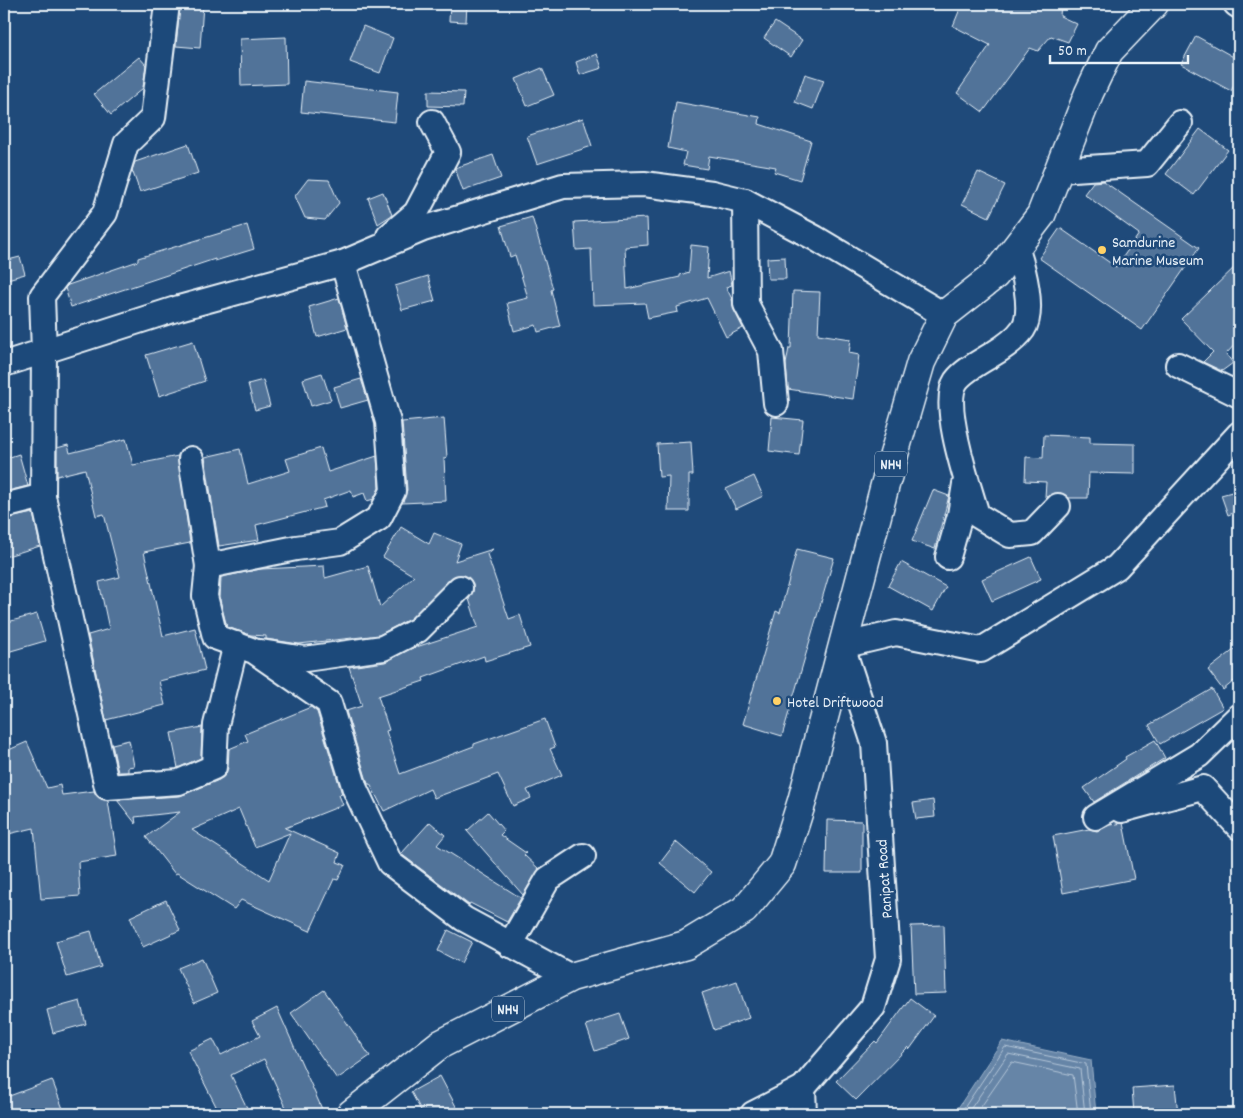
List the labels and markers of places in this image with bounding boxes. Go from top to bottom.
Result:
place label: Samdurine Marine Museum [1112,232,1204,273]
marker: Samdurine Marine Museum [1096,244,1108,256]
place label: Hotel Driftwood [787,692,883,715]
marker: Hotel Driftwood [771,695,783,707]

